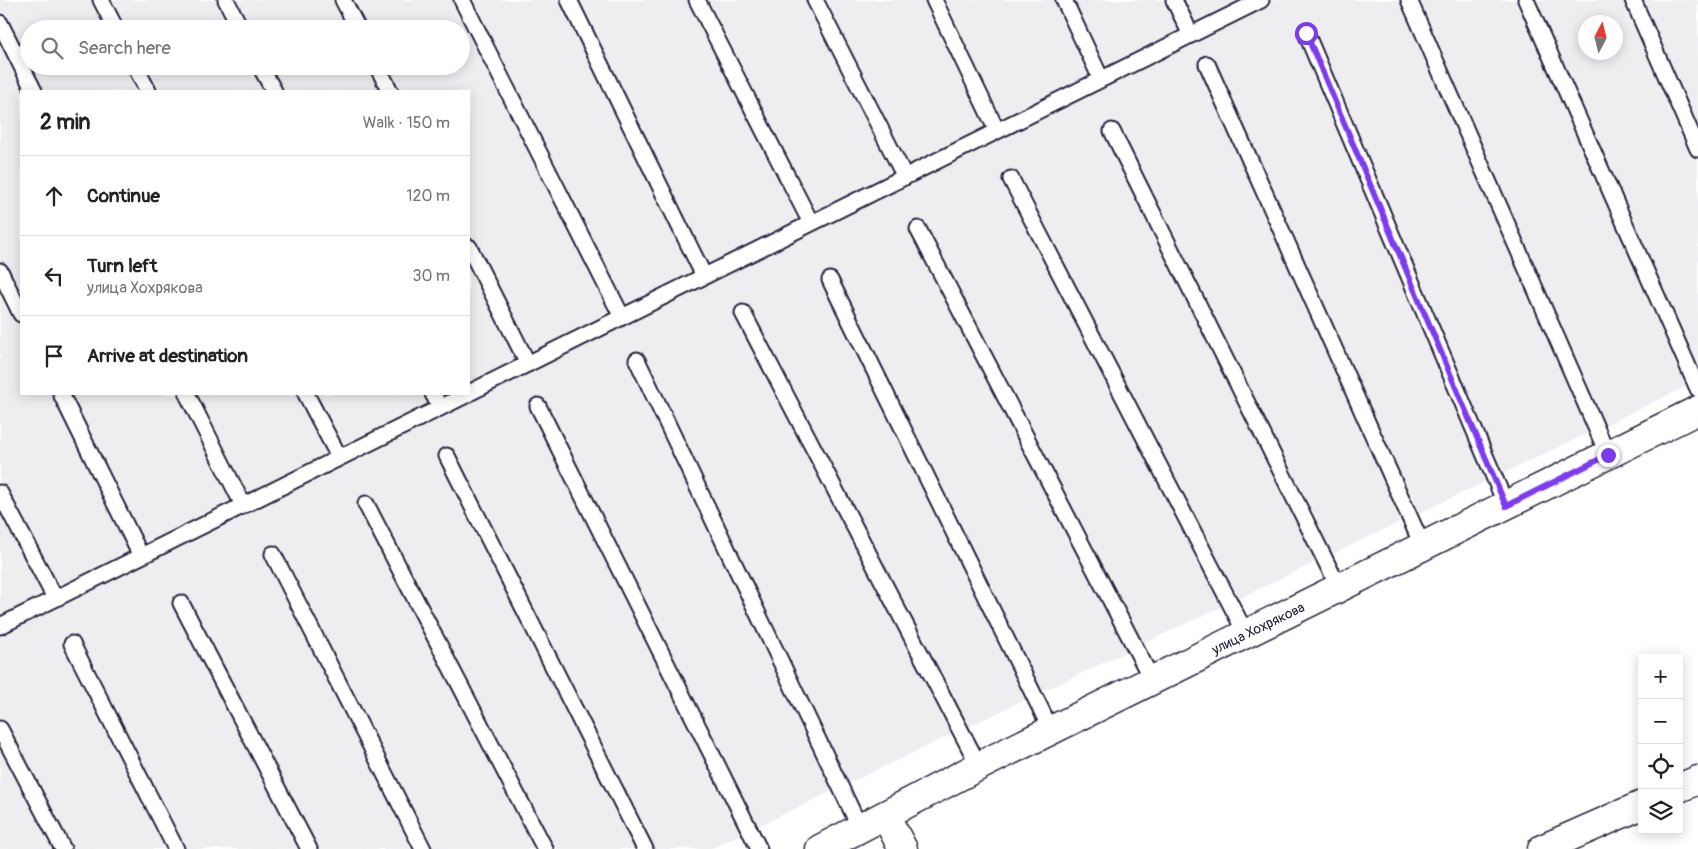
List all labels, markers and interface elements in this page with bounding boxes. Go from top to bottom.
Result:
north arrow [1578,15,1623,60]
search box [20,20,470,75]
route start [1295,22,1318,45]
icon: search [38,34,66,62]
text: Search here [78,36,171,60]
text: 2 min [40,109,90,136]
text: Walk · 150 m [363,113,450,133]
icon: ahead [40,182,68,210]
text: Continue [87,184,160,208]
text: 120 m [406,186,450,206]
text: Turn left [87,254,157,278]
icon: left [40,262,68,290]
text: 30 m [412,266,450,286]
text: улица Хохрякова [87,278,203,298]
icon: arrive [40,342,68,370]
text: Arrive at destination [87,344,248,368]
route end [1597,444,1620,467]
street label: улица Хохрякова [1208,599,1307,659]
map controls [1638,654,1683,834]
button: + [1638,654,1683,699]
button: − [1638,699,1683,744]
button: locate [1638,744,1683,789]
button: layers [1638,789,1683,834]

